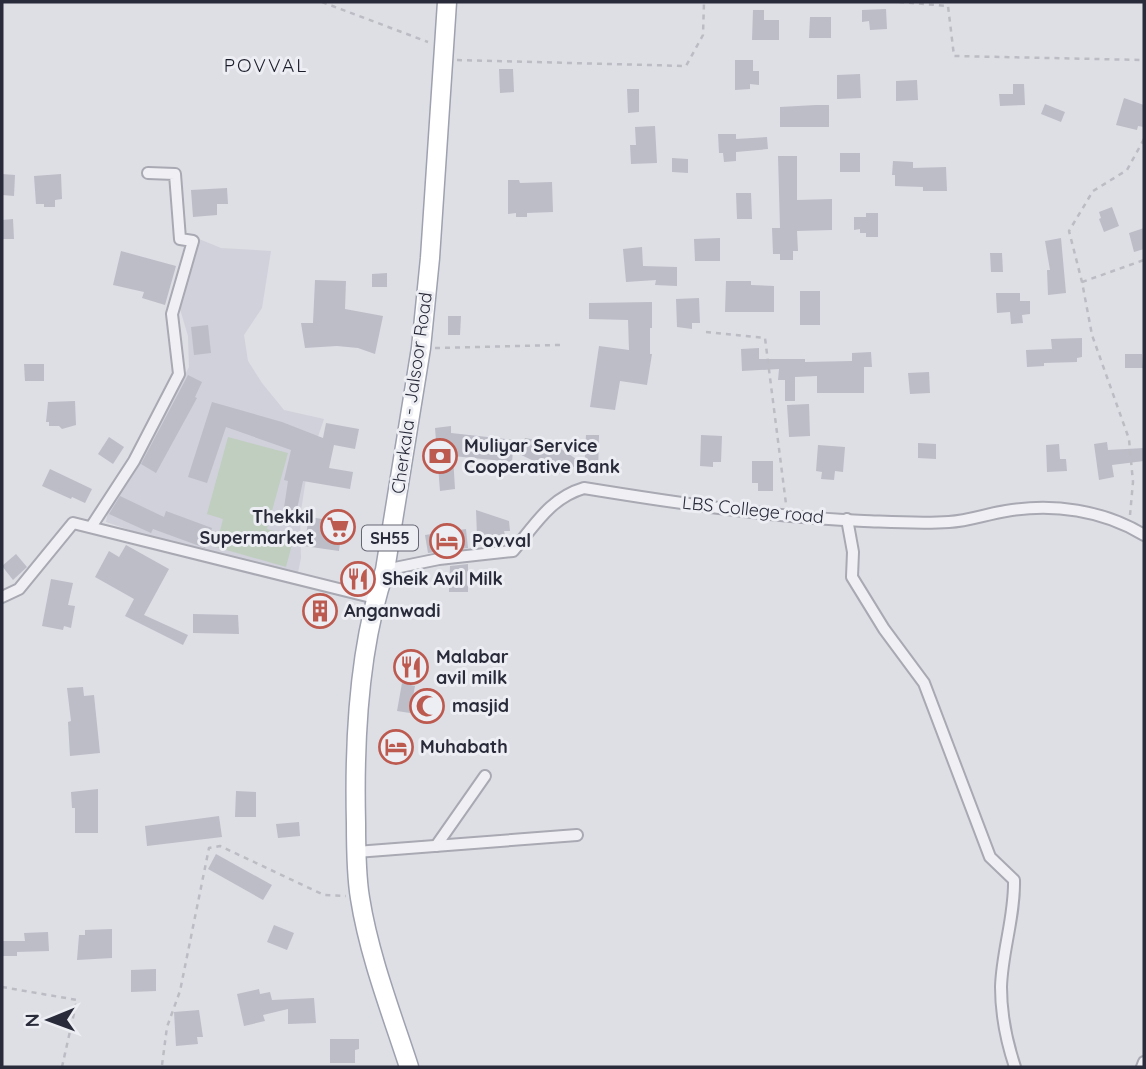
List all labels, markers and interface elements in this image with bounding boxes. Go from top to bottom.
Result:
district label: POVVAL [224,53,308,77]
street label: Cherkala - Jalsoor Road [386,291,437,495]
place label: Muliyar Service Cooperative Bank [464,434,620,478]
bank icon: Muliyar Service Cooperative Bank [421,437,459,475]
street label: LBS College road [681,491,825,528]
place label: Thekkil Supermarket [199,505,314,549]
supermarket icon: Thekkil Supermarket [319,508,357,546]
hotel icon: Povval [428,522,466,560]
road number: SH55 [362,526,418,551]
place label: Povval [472,529,531,552]
restaurant icon: Sheik Avil Milk [339,560,377,598]
place label: Sheik Avil Milk [382,567,503,590]
building icon: Anganwadi [301,592,339,630]
place label: Anganwadi [344,599,440,622]
place label: Malabar avil milk [436,645,509,689]
restaurant icon: Malabar avil milk [392,648,430,686]
mosque icon: masjid [408,687,446,725]
place label: masjid [452,694,509,717]
hotel icon: Muhabath [377,728,415,766]
place label: Muhabath [420,735,508,758]
north arrow [14,985,84,1055]
text: N [20,1013,44,1027]

